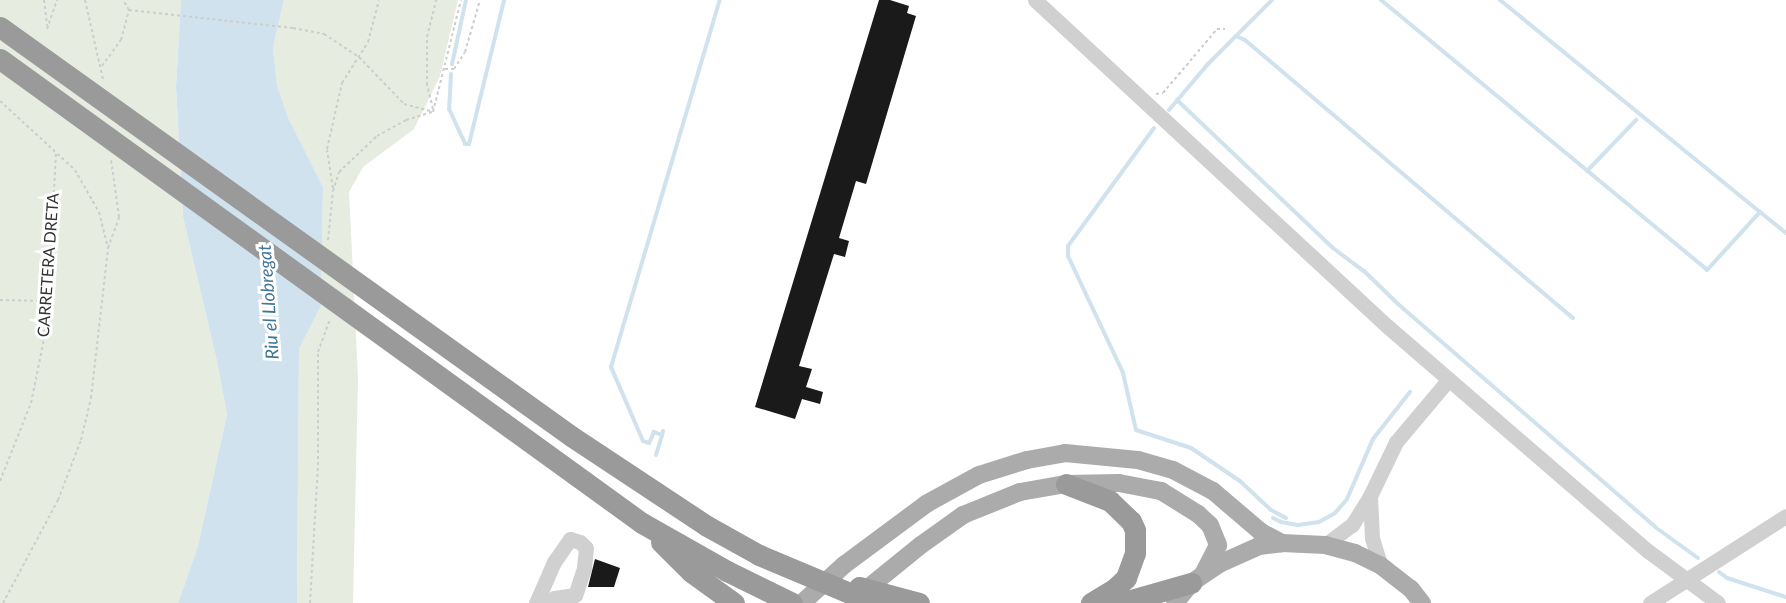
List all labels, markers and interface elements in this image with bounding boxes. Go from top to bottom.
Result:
street label: CARRETERA DRETA [33,192,63,338]
water label: Riu el Llobregat [253,244,283,360]

